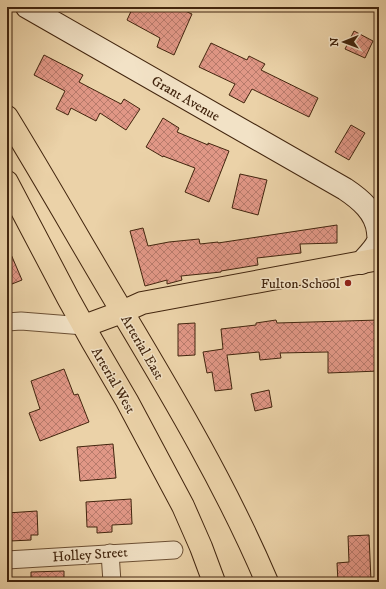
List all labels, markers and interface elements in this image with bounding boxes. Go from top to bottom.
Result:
north arrow [324,22,364,62]
text: N [328,38,342,47]
street label: Grant Avenue [148,72,223,126]
place label: Fulton School [261,275,341,293]
marker: Fulton School [343,278,353,288]
street label: Arterial East [116,312,168,383]
street label: Arterial West [87,344,140,417]
street label: Holley Street [52,543,129,567]

